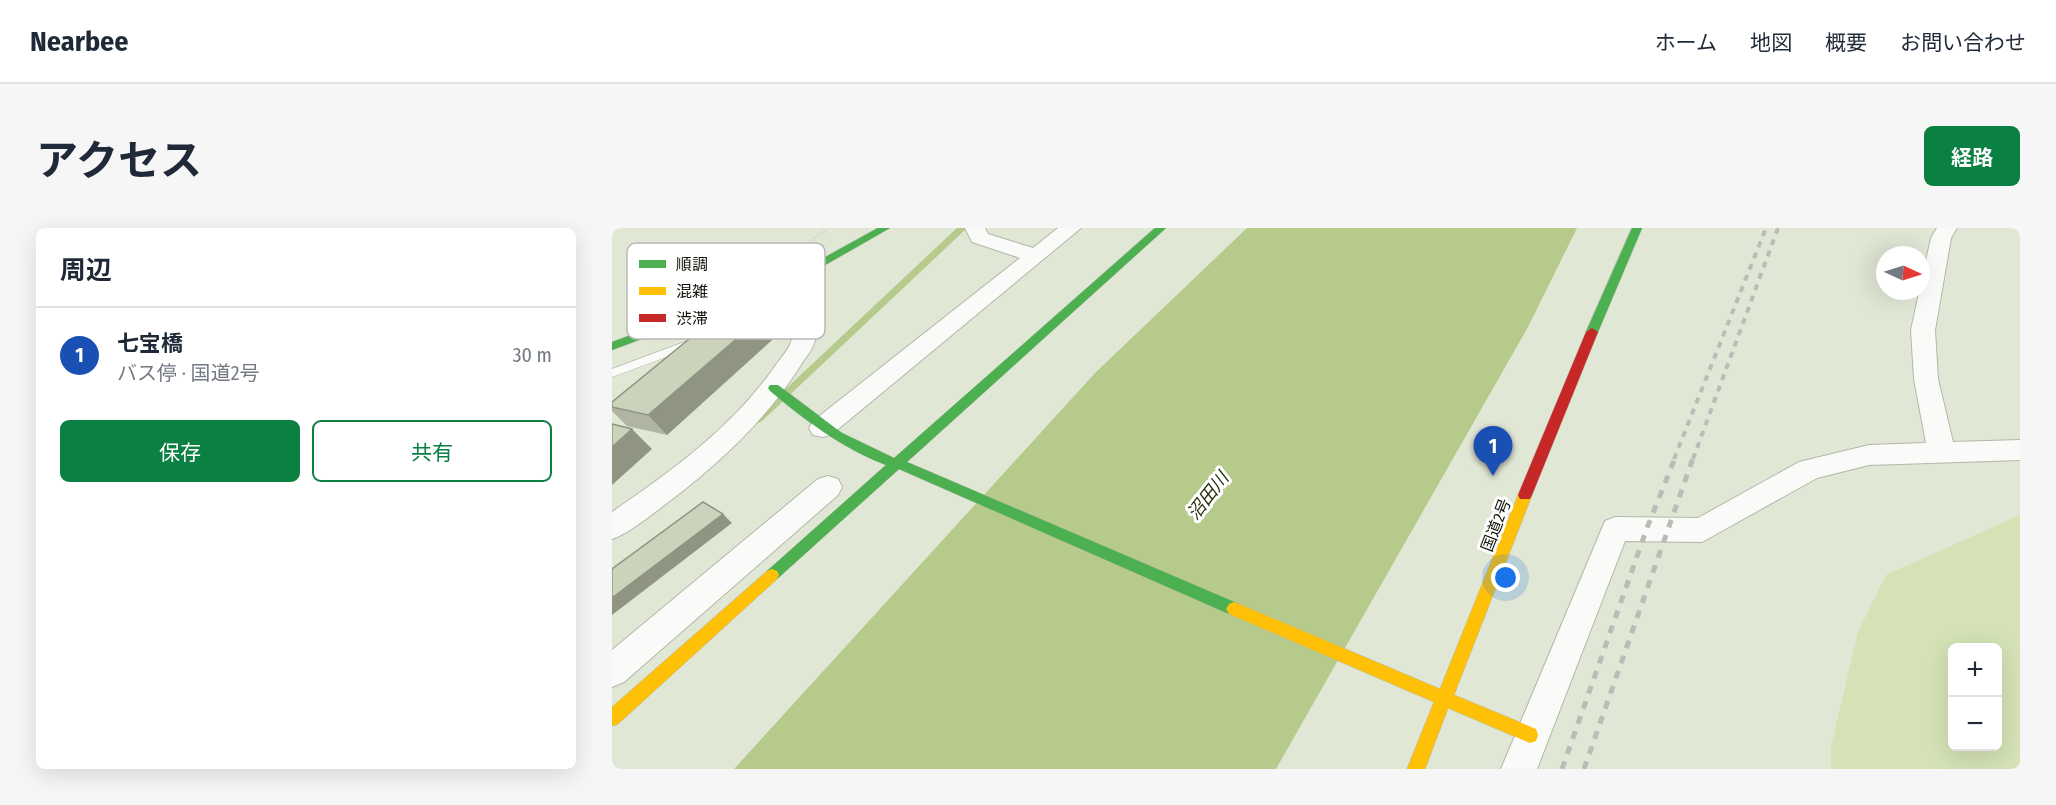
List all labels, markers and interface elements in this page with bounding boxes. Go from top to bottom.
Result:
text: Nearbee [30,25,129,58]
text: ホーム [1655,30,1717,56]
text: 地図 [1750,30,1792,56]
text: 概要 [1825,30,1867,56]
text: お問い合わせ [1900,30,2026,56]
button: 経路 [1924,126,2020,186]
text: アクセス [36,136,202,186]
legend [627,243,825,339]
north arrow [1876,246,1930,300]
text: 周辺 [60,255,112,286]
text: 順調 [676,255,708,274]
text: 混雑 [676,282,708,301]
text: 渋滞 [676,309,708,328]
text: 七宝橋 [117,330,183,357]
text: 1 [75,343,84,367]
text: 30 m [512,343,552,367]
text: バス停 · 国道2号 [117,361,259,385]
button: 保存 [60,420,300,482]
button: 共有 [312,420,552,482]
pin: 1 [1474,426,1512,476]
water label: 沼田川 [1183,466,1235,524]
street label: 国道2号 [1477,496,1515,554]
your location [1491,563,1520,592]
map controls [1948,643,2002,751]
button: + [1948,643,2002,697]
button: − [1948,697,2002,751]

